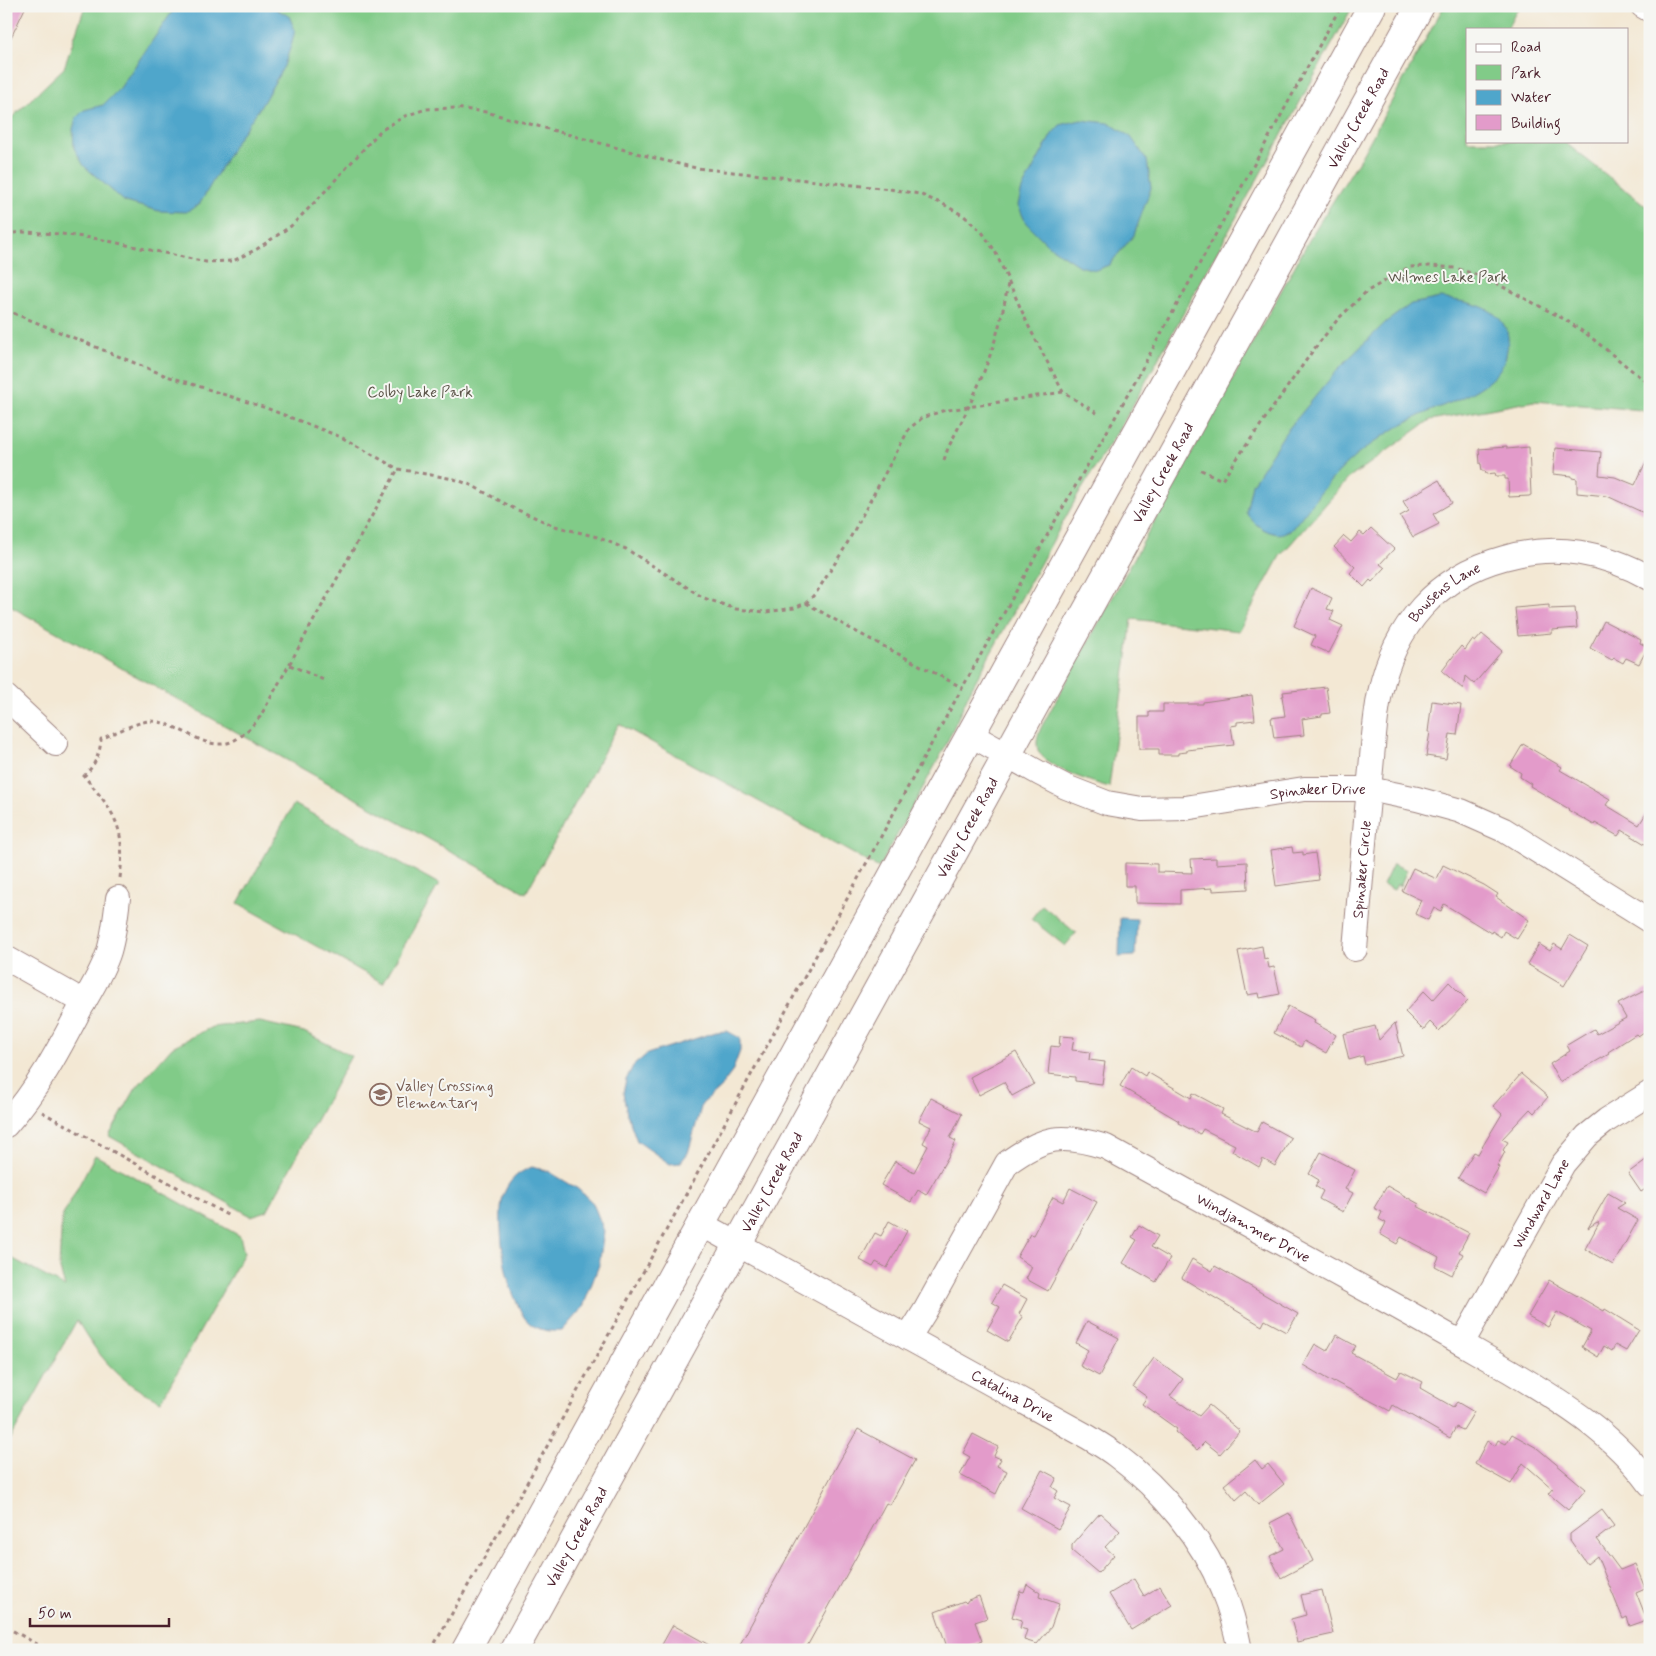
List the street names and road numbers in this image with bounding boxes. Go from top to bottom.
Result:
street label: Valley Creek Road [1323,65,1395,173]
street label: Valley Creek Road [1128,419,1199,527]
street label: Bowsens Lane [1404,558,1484,627]
street label: Valley Creek Road [932,774,1004,882]
street label: Spinaker Drive [1269,780,1366,805]
street label: Spinaker Circle [1349,819,1377,919]
street label: Valley Creek Road [737,1129,808,1237]
street label: Windward Lane [1508,1154,1575,1253]
street label: Windjammer Drive [1192,1189,1314,1268]
street label: Catalina Drive [967,1365,1058,1428]
street label: Valley Creek Road [541,1484,613,1591]

